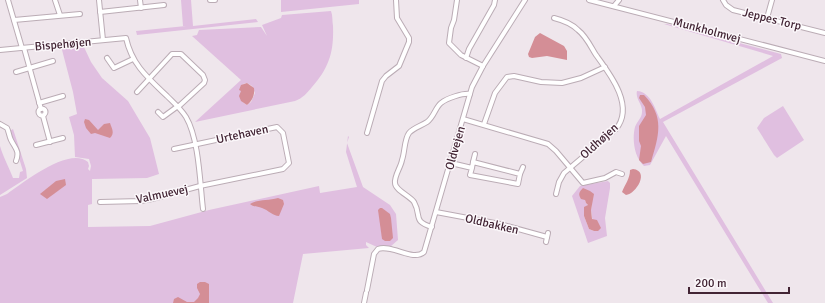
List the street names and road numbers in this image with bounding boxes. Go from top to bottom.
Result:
street label: Jeppes Torp [741,5,803,34]
street label: Munkholmvej [672,14,742,47]
street label: Bispehøjen [34,35,92,54]
street label: Oldhøjen [577,120,622,162]
street label: Urtehaven [215,122,270,147]
street label: Oldvejen [442,124,469,172]
street label: Valmuevej [135,182,189,207]
street label: Oldbakken [464,211,520,238]

